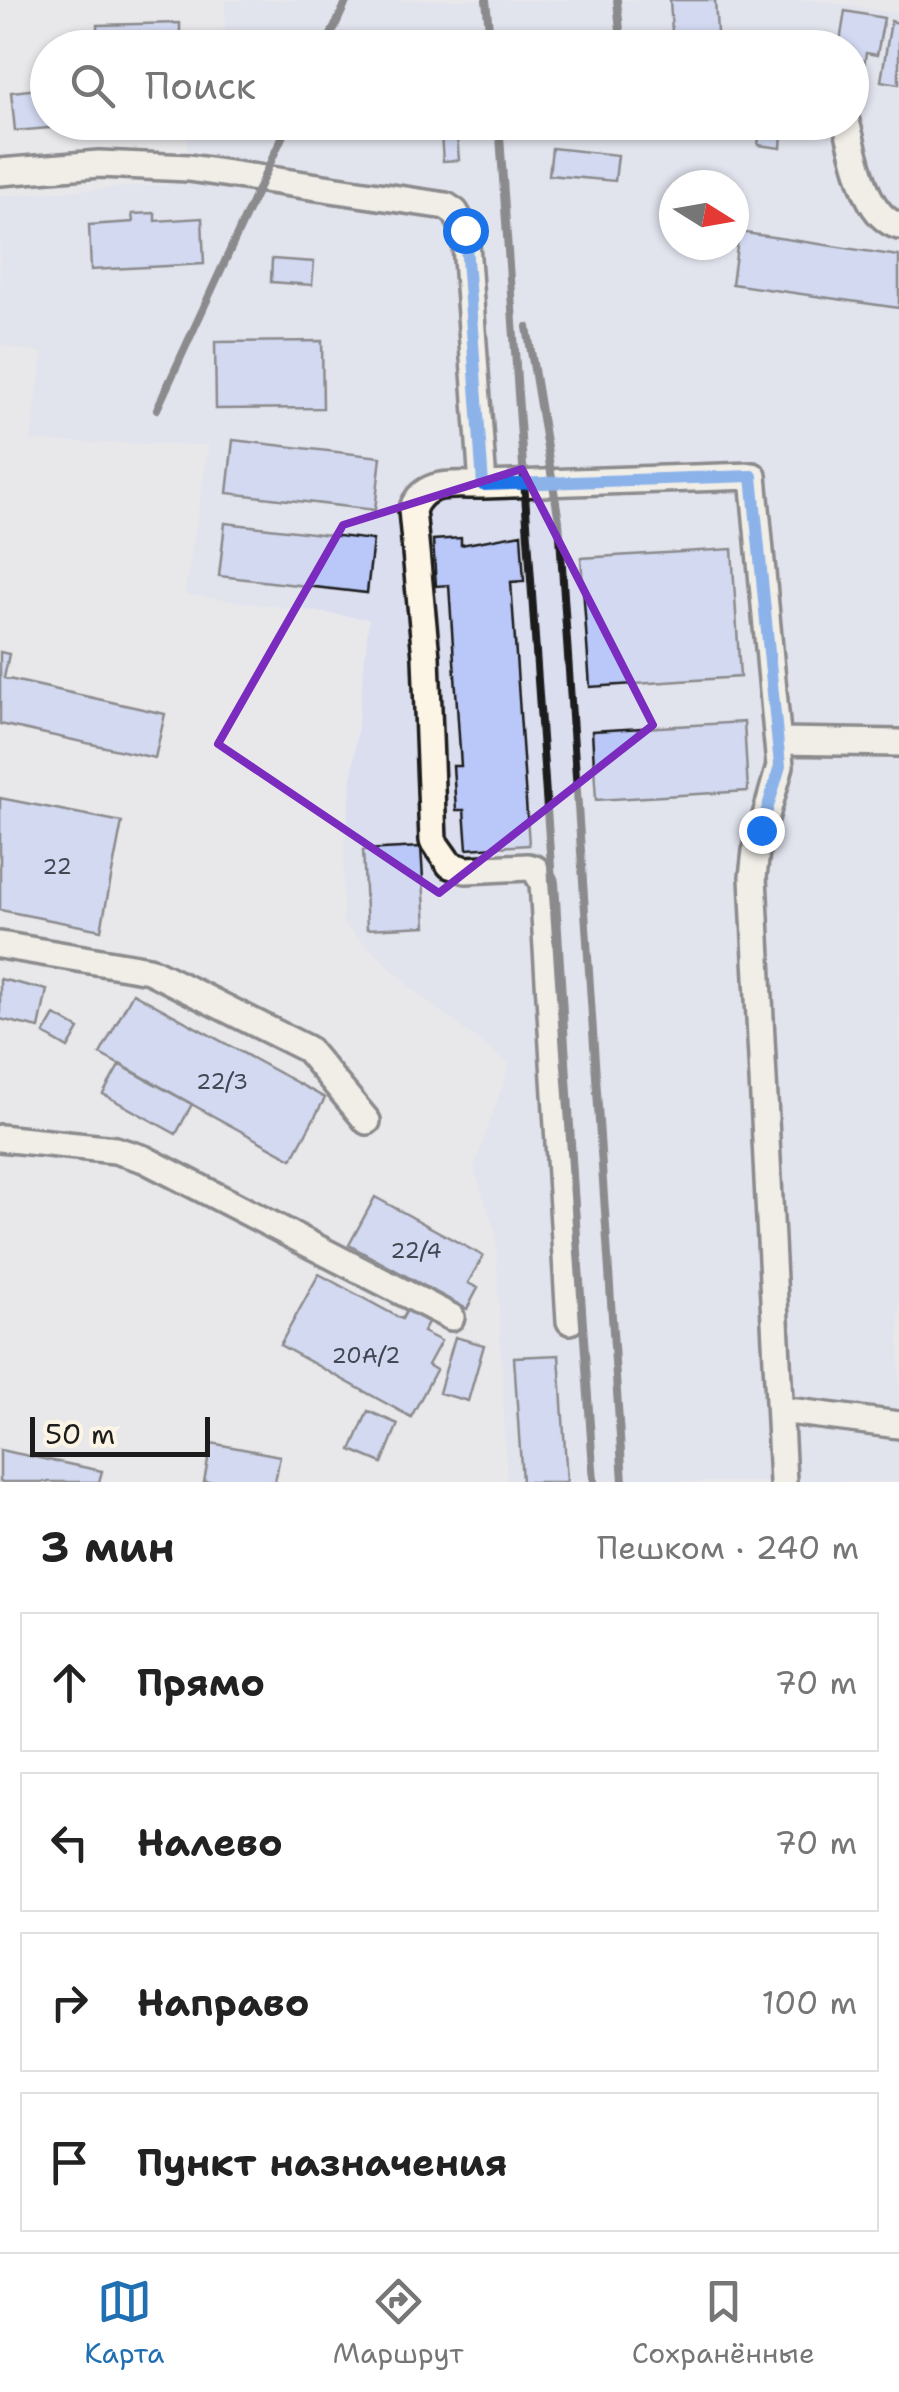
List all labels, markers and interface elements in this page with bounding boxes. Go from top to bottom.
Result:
search box [30,30,869,140]
icon: search [65,58,120,113]
text: Поиск [145,60,256,111]
north arrow [659,170,749,260]
route start [443,208,489,254]
route end [739,808,785,854]
house number: 22 [42,852,72,881]
house number: 22/3 [196,1067,248,1096]
house number: 22/4 [390,1236,442,1265]
house number: 20А/2 [332,1341,400,1370]
scale bar [30,1412,210,1456]
text: 50 m [45,1415,115,1453]
text: 3 мин [40,1519,175,1575]
text: Пешком · 240 m [597,1526,859,1569]
icon: ahead [42,1655,97,1710]
text: Прямо [137,1657,265,1708]
text: 70 m [774,1661,857,1704]
icon: left [42,1815,97,1870]
text: Налево [137,1817,283,1868]
text: 70 m [774,1821,857,1864]
icon: right [42,1975,97,2030]
text: Направо [137,1977,310,2028]
text: 100 m [761,1981,857,2024]
icon: arrive [42,2135,97,2190]
text: Пункт назначения [137,2137,507,2188]
tab: Карта [84,2274,164,2372]
tab: Маршрут [333,2274,463,2372]
tab: Сохранённые [632,2274,815,2372]

